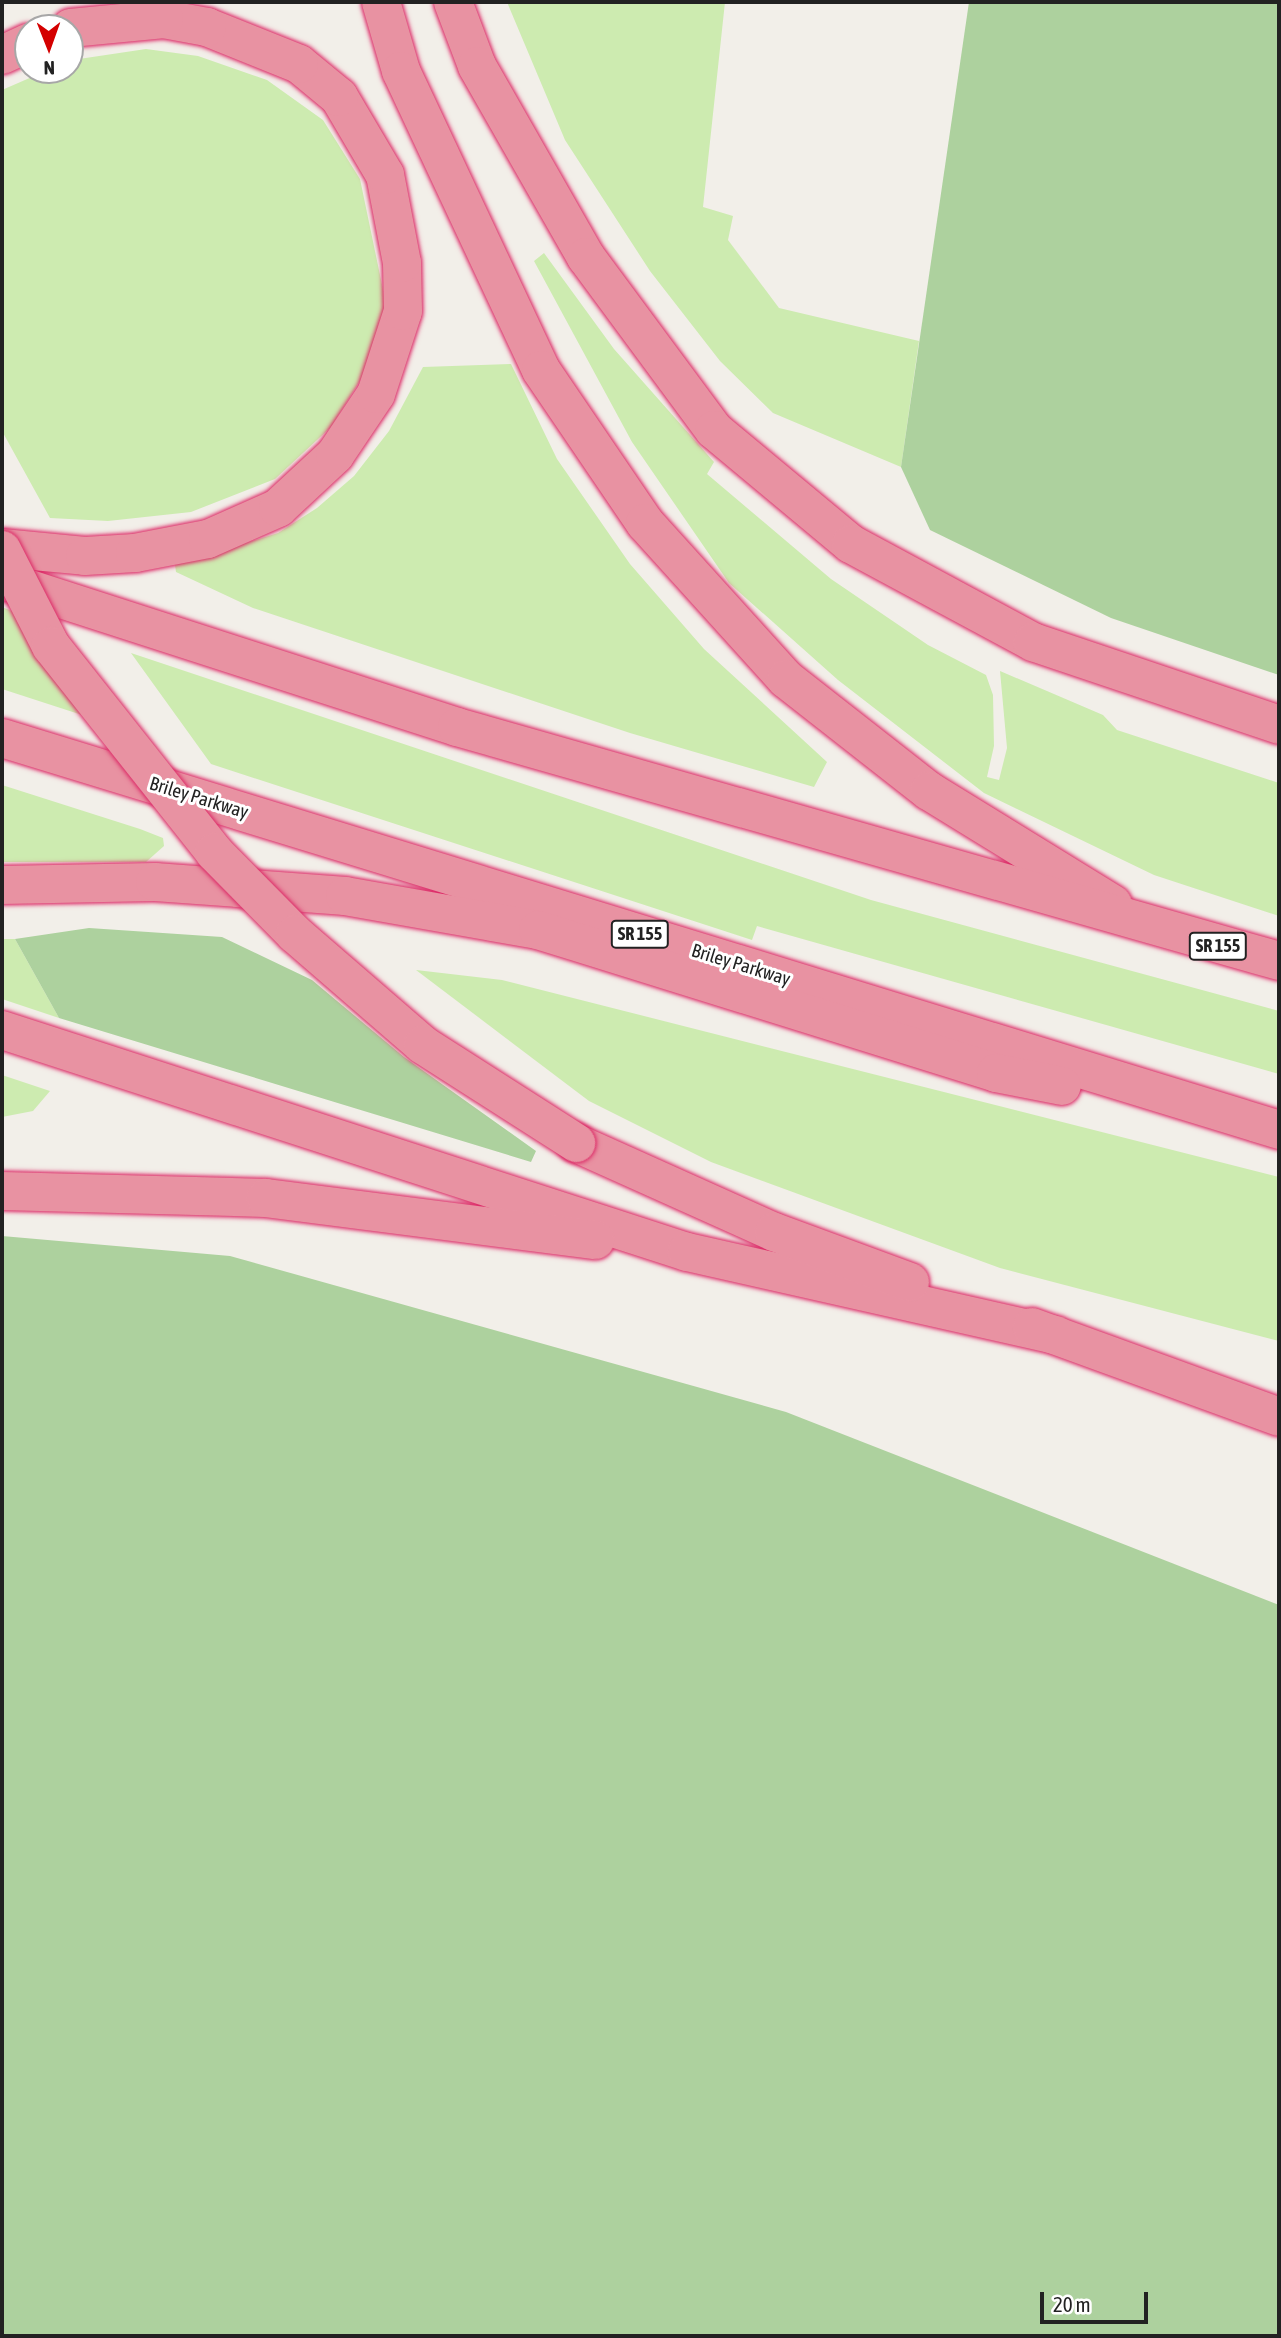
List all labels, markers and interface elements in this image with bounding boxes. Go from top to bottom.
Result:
north arrow [14,14,84,84]
text: N [44,57,55,79]
street label: Briley Parkway [147,772,251,824]
road number: SR 155 [610,919,670,948]
road number: SR 155 [1188,931,1248,960]
street label: Briley Parkway [689,939,793,991]
scale bar [1043,2278,1152,2322]
text: 20 m [1053,2292,1091,2316]

